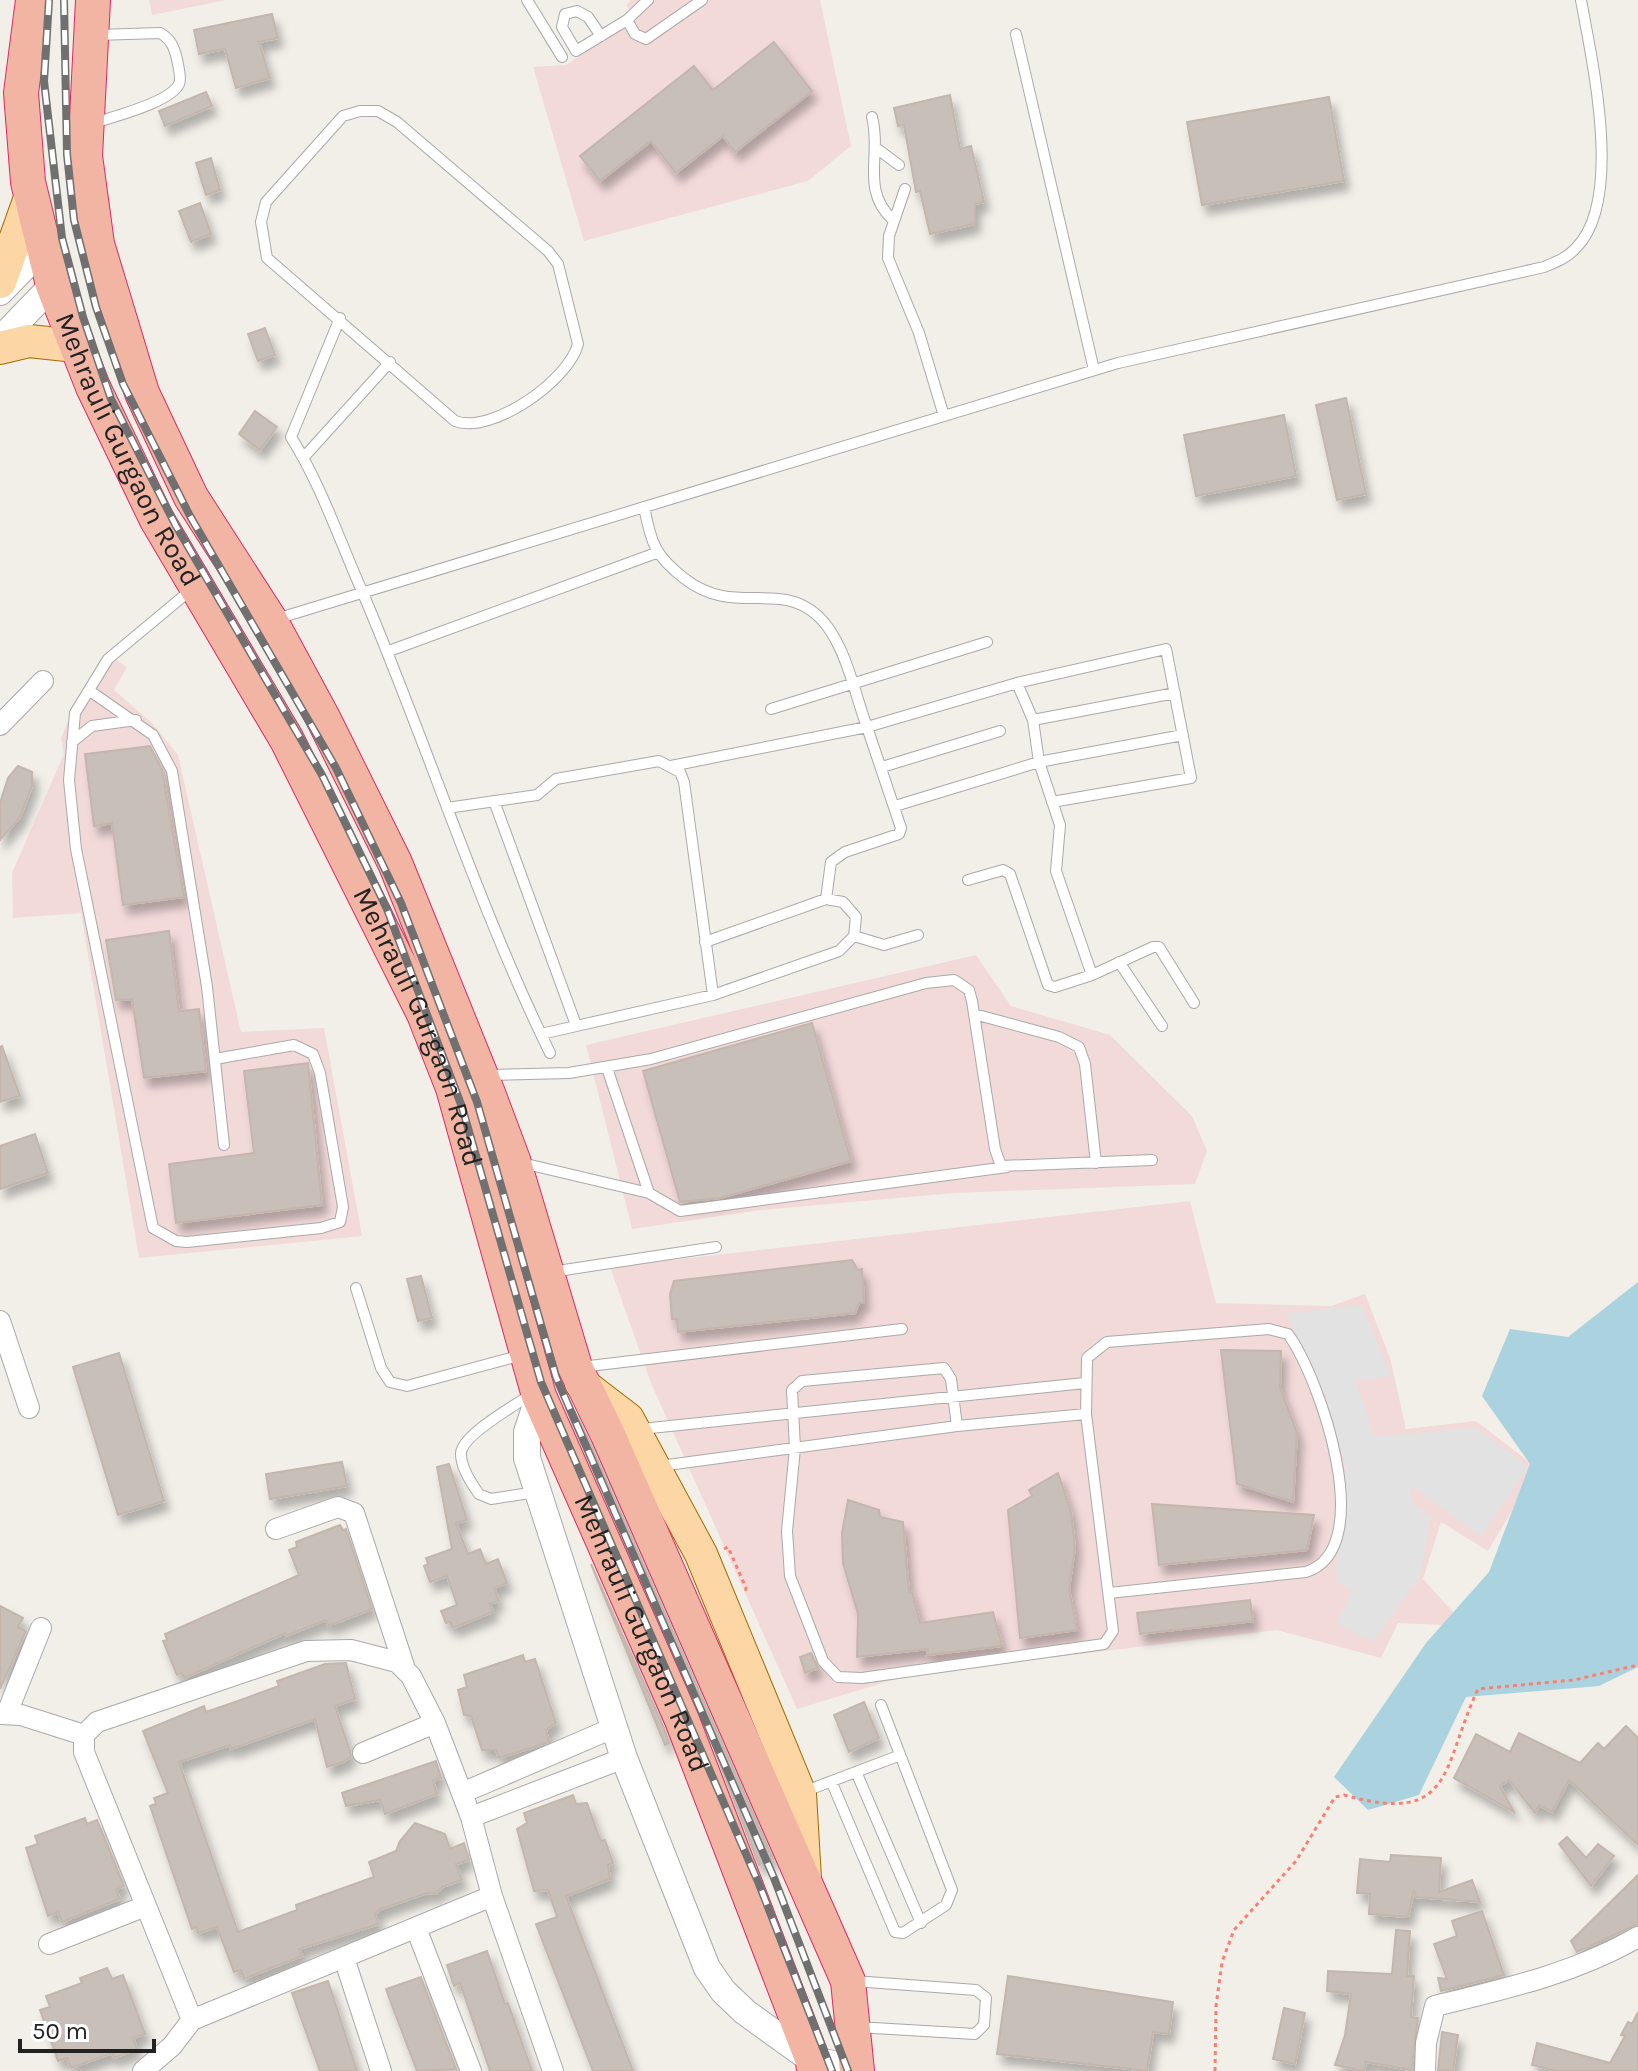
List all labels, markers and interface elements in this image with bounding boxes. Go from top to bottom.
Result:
street label: Mehrauli Gurgaon Road [49,308,209,592]
street label: Mehrauli Gurgaon Road [347,881,490,1170]
street label: Mehrauli Gurgaon Road [568,1489,717,1777]
scale bar [20,2003,154,2053]
text: 50 m [32,2017,88,2045]

